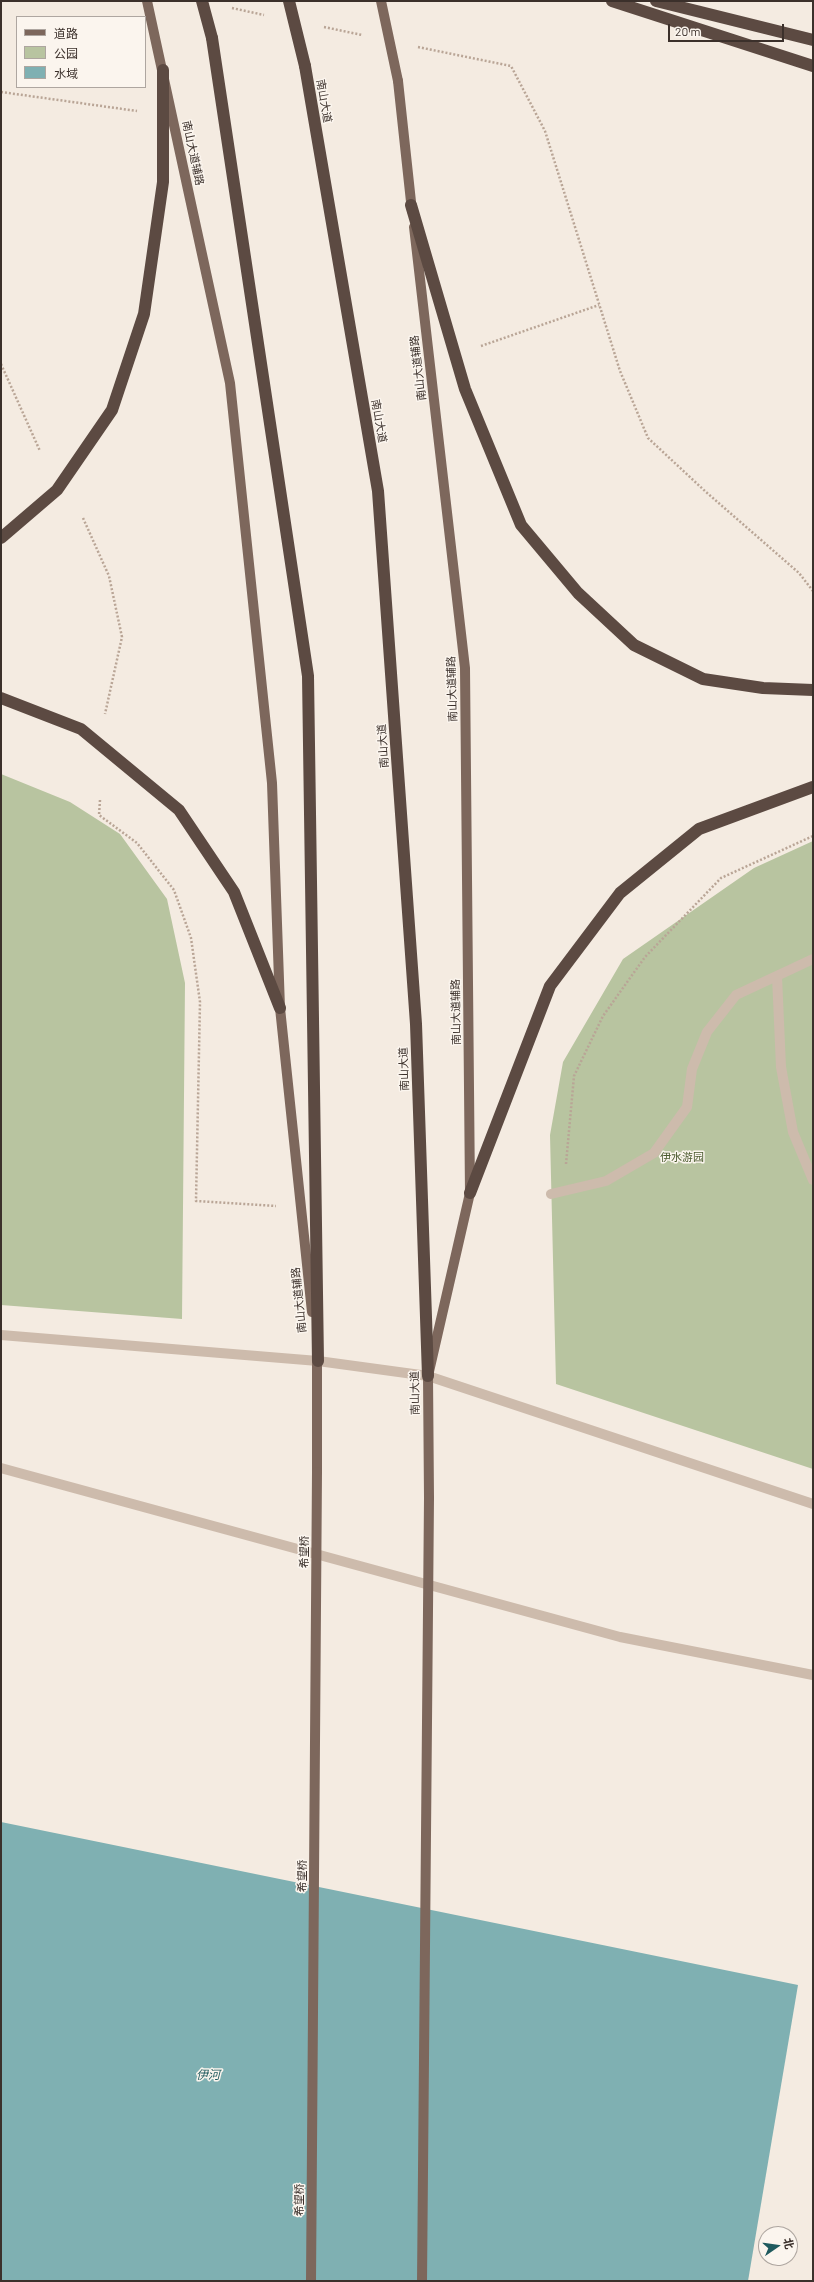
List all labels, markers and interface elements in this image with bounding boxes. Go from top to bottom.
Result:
legend [16,16,146,88]
scale bar [670,16,786,42]
text: 20 m [675,24,701,38]
text: 道路 [54,26,78,40]
text: 公园 [54,46,78,60]
text: 水域 [54,66,78,80]
street label: 南山大道 [314,78,334,124]
street label: 南山大道辅路 [180,119,206,187]
street label: 南山大道辅路 [407,334,429,402]
street label: 南山大道 [369,398,389,444]
street label: 南山大道辅路 [444,656,460,722]
street label: 南山大道 [375,724,391,768]
street label: 南山大道辅路 [449,979,463,1045]
street label: 南山大道 [397,1047,411,1091]
park label: 伊水游园 [660,1150,704,1164]
street label: 南山大道辅路 [289,1266,309,1334]
street label: 南山大道 [408,1371,422,1415]
street label: 希望桥 [297,1536,311,1568]
street label: 希望桥 [295,1860,309,1892]
water label: 伊河 [196,2068,220,2082]
street label: 希望桥 [292,2184,306,2216]
north arrow [758,2226,798,2266]
text: 北 [782,2237,797,2250]

